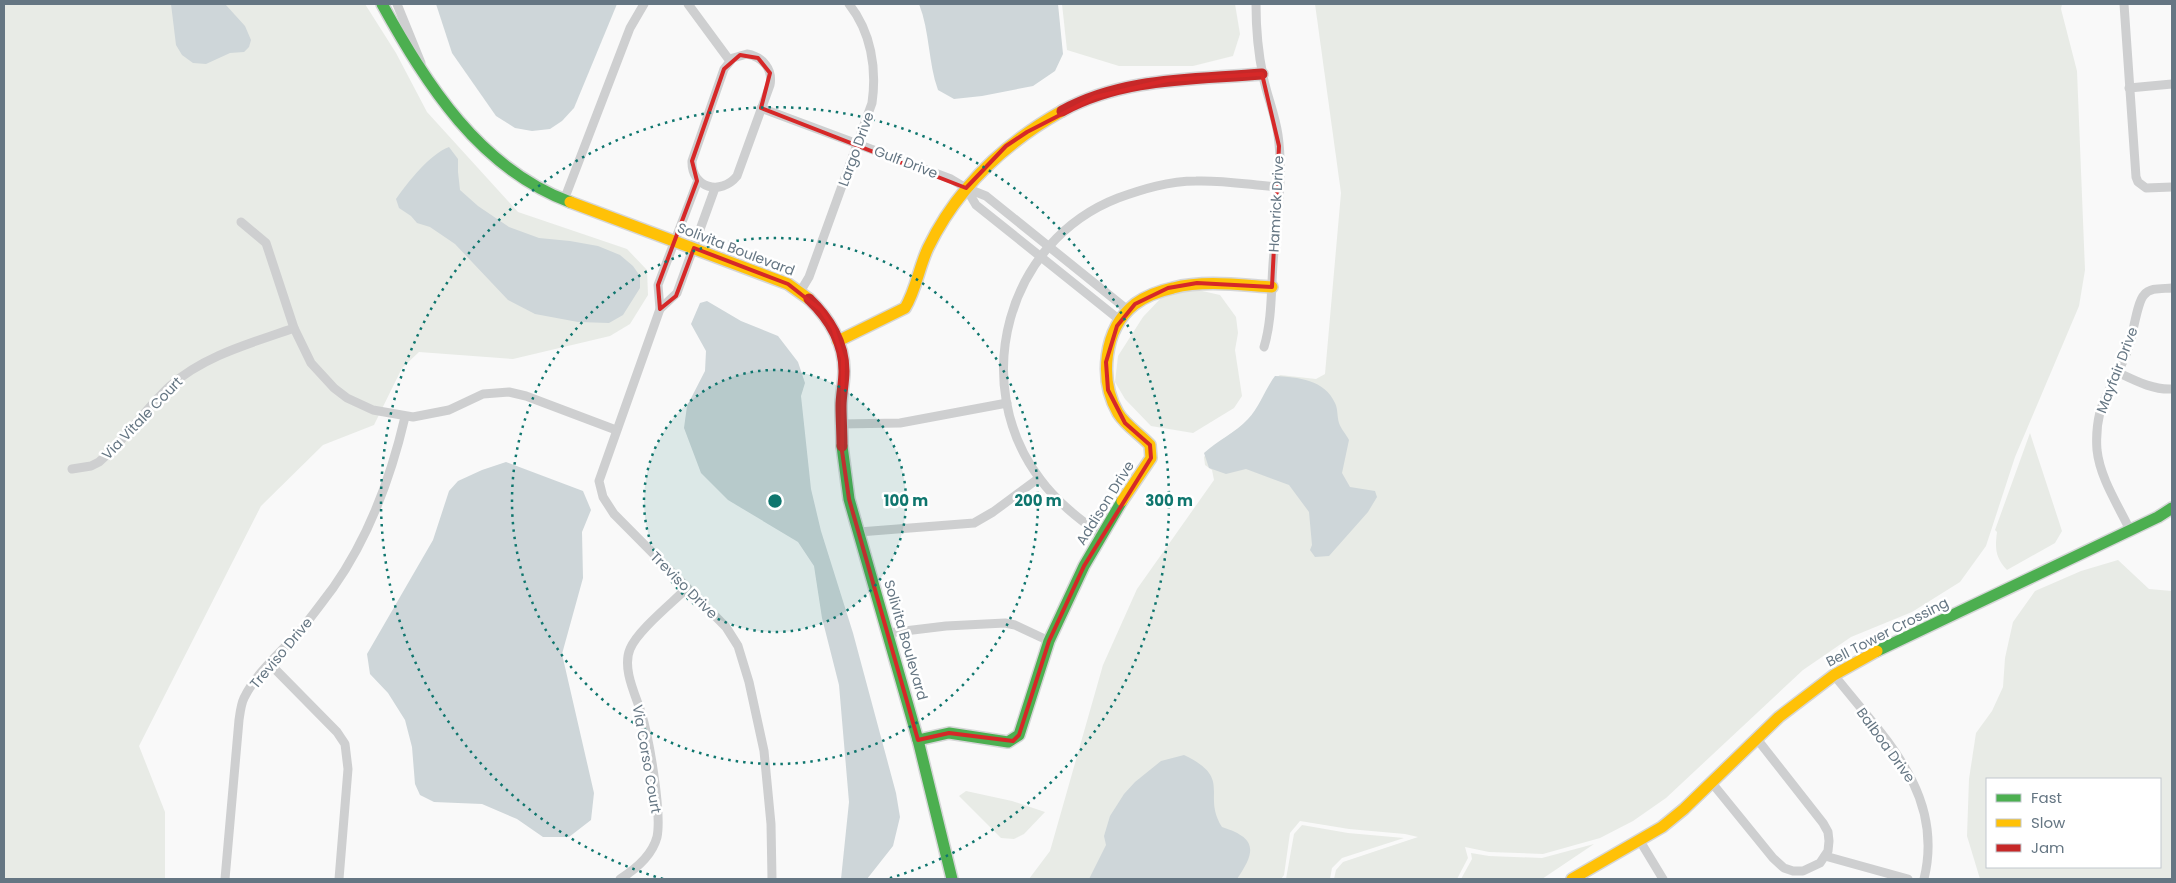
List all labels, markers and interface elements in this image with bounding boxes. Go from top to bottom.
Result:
street label: Largo Drive [833,109,879,189]
street label: Gulf Drive [871,141,941,183]
street label: Hamrick Drive [1263,155,1289,253]
street label: Solivita Boulevard [674,217,798,281]
street label: Mayfair Drive [2091,324,2143,416]
street label: Via Vitale Court [97,372,187,464]
street label: Addison Drive [1071,457,1139,549]
text: 100 m [884,490,928,511]
text: 200 m [1014,490,1062,511]
text: 300 m [1145,490,1193,511]
centre of rings [766,492,784,510]
street label: Treviso Drive [646,547,722,623]
street label: Solivita Boulevard [879,578,933,702]
street label: Bell Tower Crossing [1822,592,1952,672]
street label: Treviso Drive [245,613,317,693]
street label: Via Corso Court [628,703,666,815]
street label: Balboa Drive [1852,703,1920,787]
legend [1986,778,2161,868]
text: Fast [2031,787,2062,808]
text: Slow [2031,812,2066,833]
text: Jam [2031,837,2065,858]

